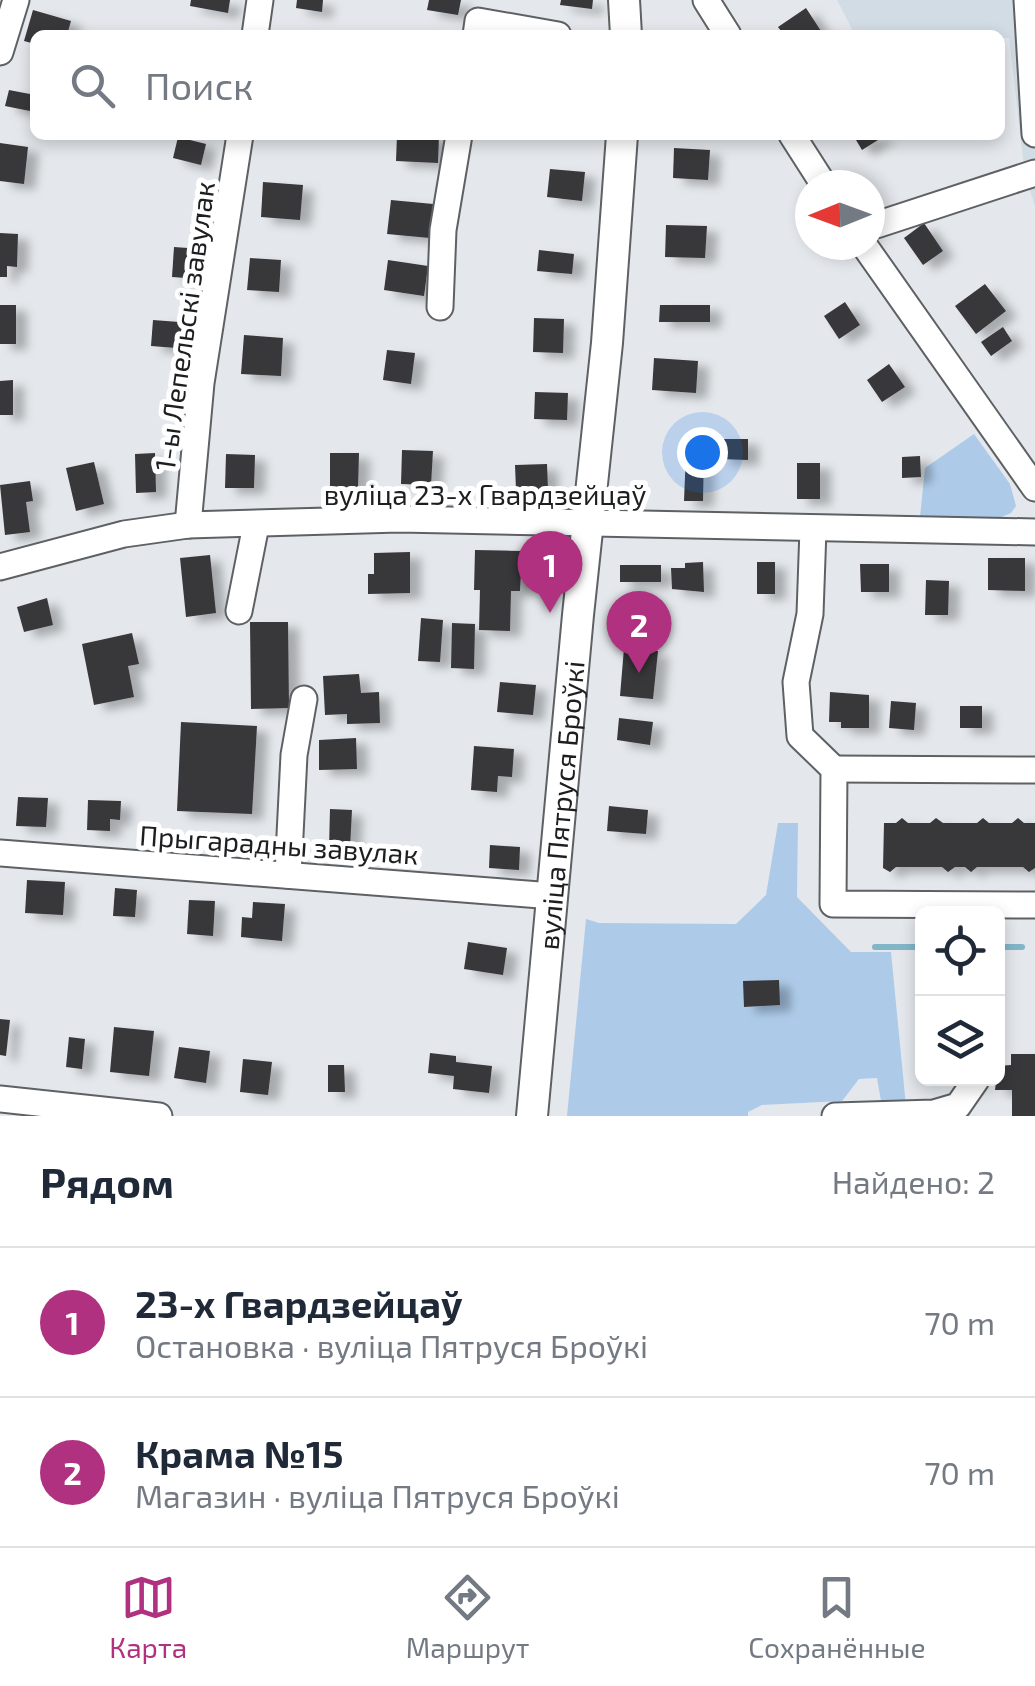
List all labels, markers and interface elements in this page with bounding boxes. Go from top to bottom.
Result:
search box [30,30,1005,140]
icon: search [65,58,120,113]
text: Поиск [145,62,254,108]
north arrow [795,170,885,260]
street label: 1-ы Лепельскі завулак [147,179,221,473]
your location [677,427,728,478]
street label: вуліца 23-х Гвардзейцаў [324,477,646,511]
pin: 1 [518,530,582,613]
pin: 2 [606,590,672,673]
street label: вуліца Пятруся Броўкі [530,659,591,951]
street label: Прыгарадны завулак [138,817,420,871]
map controls [915,906,1005,1086]
button: locate [915,906,1005,996]
button: layers [915,996,1005,1086]
text: Рядом [40,1156,174,1206]
text: Найдено: 2 [832,1162,995,1200]
text: 23-х Гвардзейцаў [135,1280,463,1326]
text: 1 [66,1303,79,1341]
text: 70 m [924,1303,995,1341]
text: Остановка · вуліца Пятруся Броўкі [135,1326,648,1364]
text: Крама №15 [135,1430,343,1476]
text: 2 [63,1453,82,1491]
text: 70 m [924,1453,995,1491]
text: Магазин · вуліца Пятруся Броўкі [135,1476,620,1514]
tab: Карта [109,1570,187,1664]
tab: Маршрут [406,1570,530,1664]
tab: Сохранённые [748,1570,926,1664]

